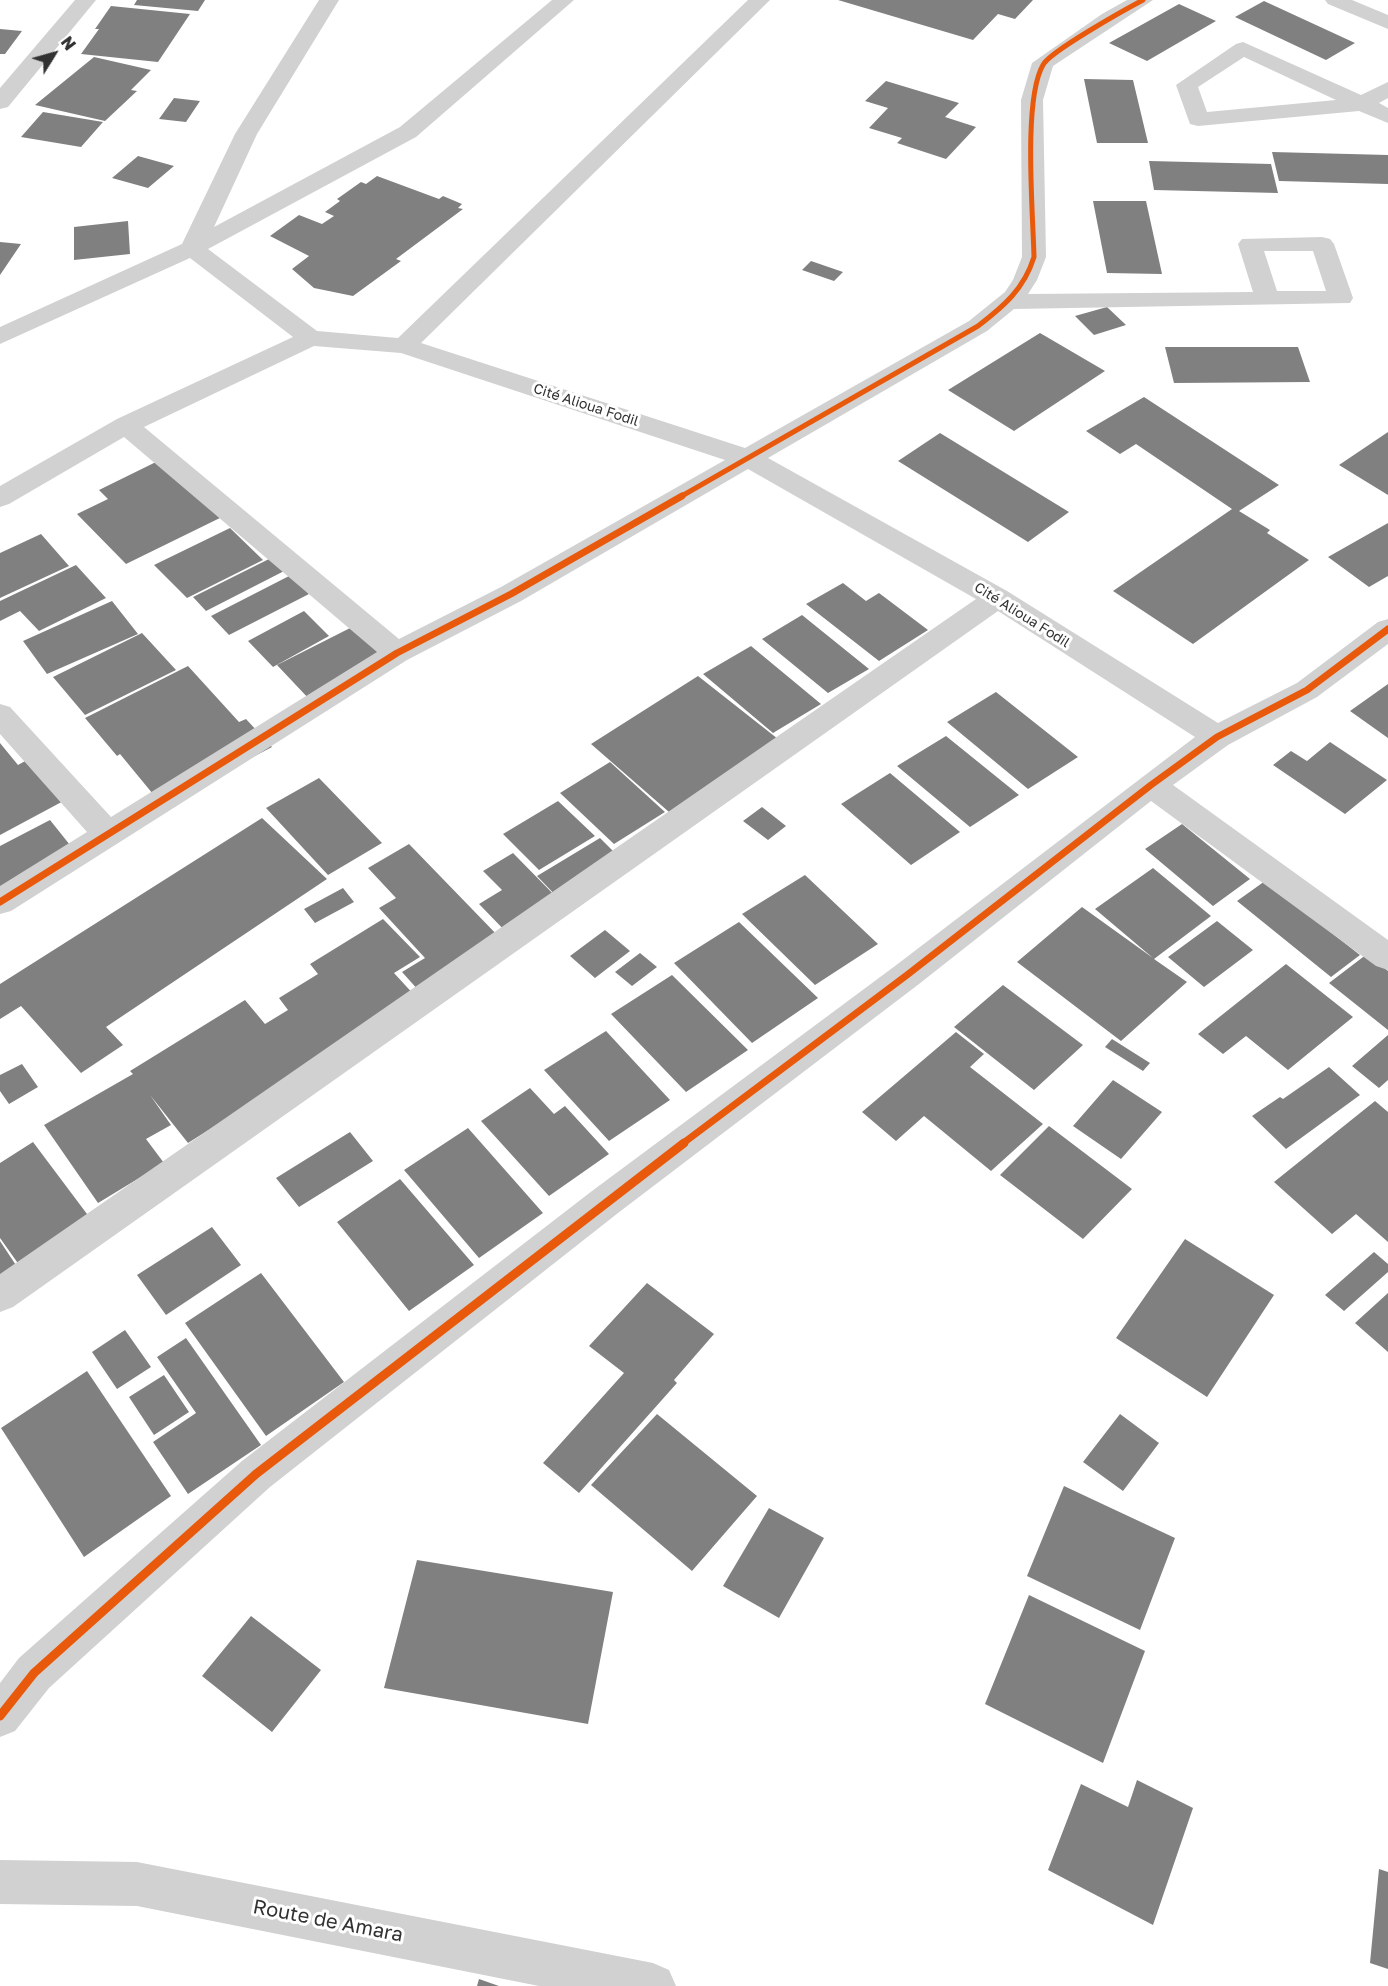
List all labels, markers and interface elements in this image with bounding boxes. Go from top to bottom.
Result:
north arrow [24,24,84,84]
text: N [57,32,80,54]
street label: Cité Alioua Fodil [531,380,641,430]
street label: Cité Alioua Fodil [971,579,1073,651]
street label: Route de Amara [251,1895,405,1947]

